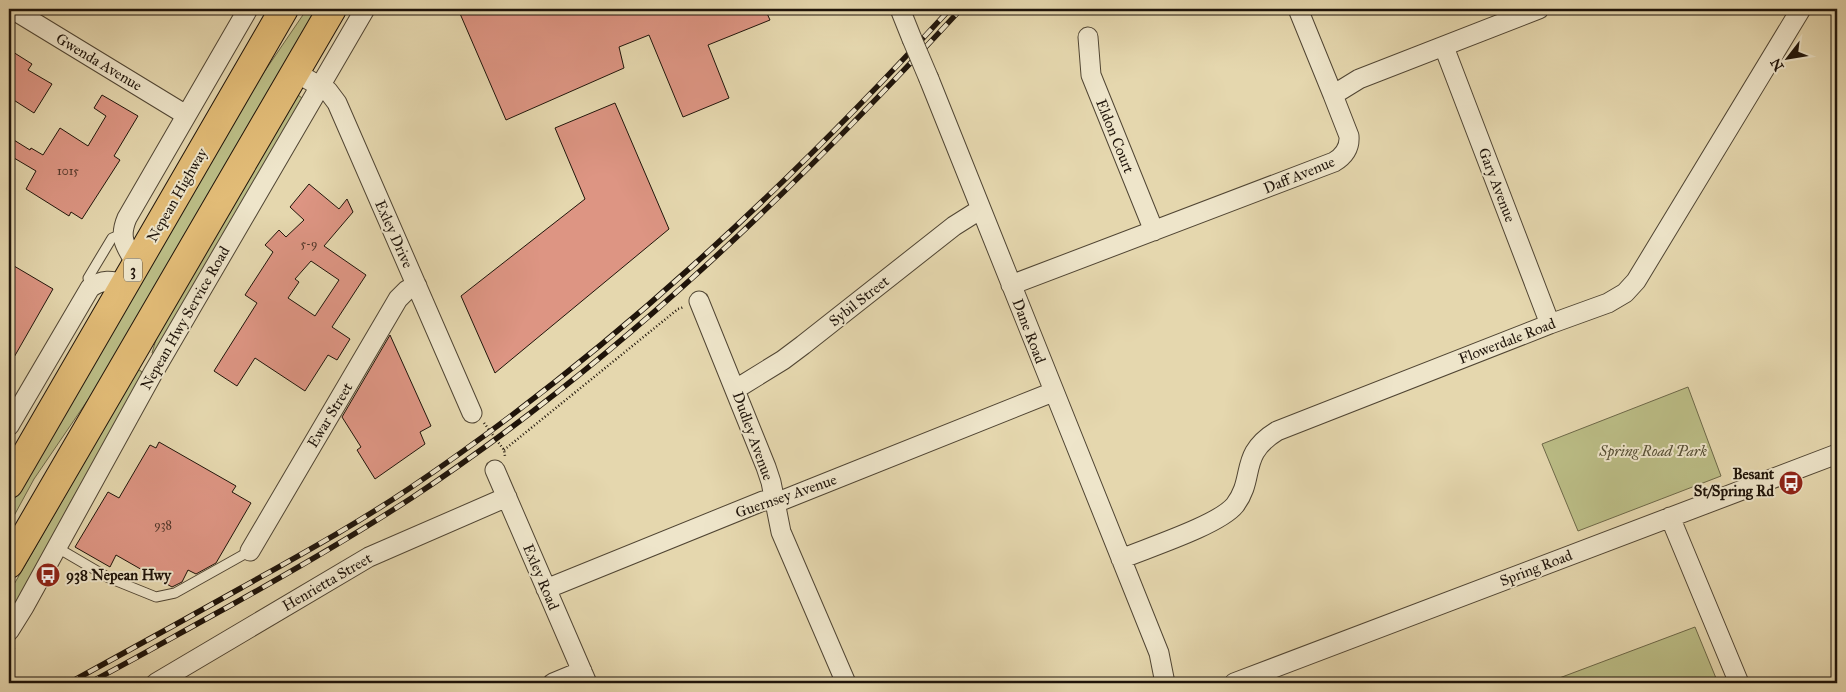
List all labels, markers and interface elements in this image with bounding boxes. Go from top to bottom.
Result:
street label: Gwenda Avenue [53,29,145,95]
north arrow [1764,32,1814,82]
text: N [1767,55,1788,74]
street label: Eldon Court [1092,96,1138,176]
street label: Nepean Highway [143,144,212,245]
street label: Gary Avenue [1475,145,1519,225]
street label: Daff Avenue [1261,153,1337,197]
house number: 1015 [57,164,79,178]
street label: Exley Drive [371,197,417,271]
house number: 5-9 [301,237,317,251]
street label: Nepean Hwy Service Road [137,243,234,393]
road number: 3 [124,258,142,282]
street label: Sybil Street [825,271,893,330]
street label: Dane Road [1008,296,1050,366]
street label: Flowerdale Road [1456,314,1558,368]
street label: Ewar Street [304,379,357,451]
street label: Dudley Avenue [729,389,777,483]
park label: Spring Road Park [1598,442,1707,461]
place label: Besant St/Spring Rd [1694,465,1775,501]
street label: Guernsey Avenue [733,470,839,522]
bus stop icon: Besant St/Spring Rd [1778,470,1804,496]
house number: 938 [154,518,172,532]
street label: Exley Road [519,541,563,613]
street label: Spring Road [1497,546,1575,590]
street label: Henrietta Street [279,549,376,615]
bus stop icon: 938 Nepean Hwy [35,562,61,588]
place label: 938 Nepean Hwy [66,566,172,585]

